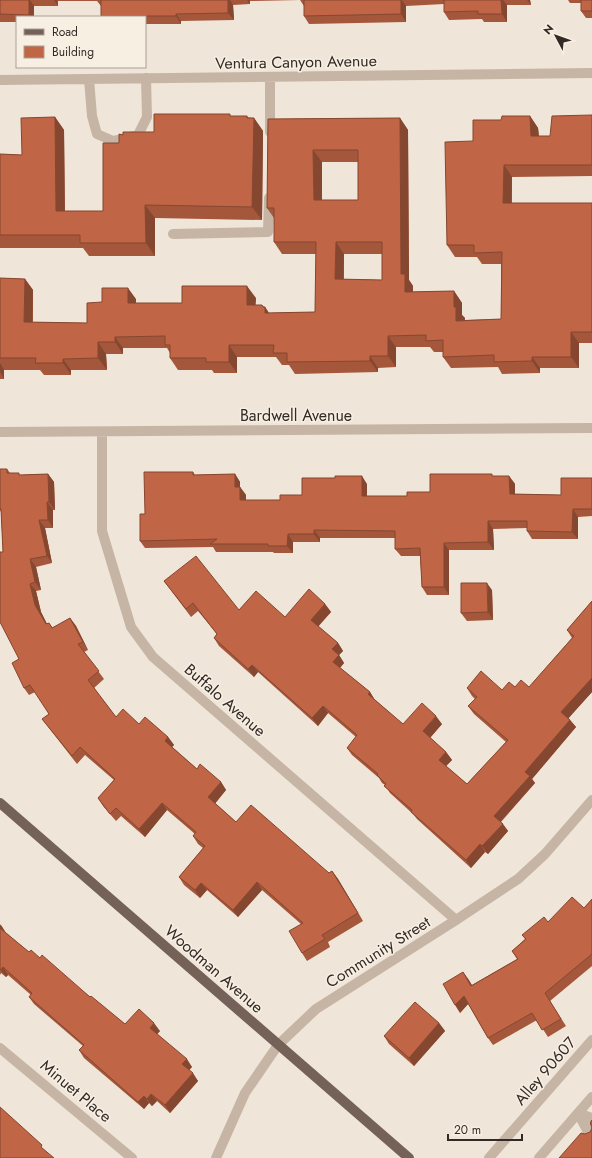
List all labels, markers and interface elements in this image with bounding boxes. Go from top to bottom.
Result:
legend [16,16,146,68]
north arrow [536,16,576,56]
text: N [540,21,557,38]
text: Road [52,23,78,41]
text: Building [52,43,94,61]
street label: Ventura Canyon Avenue [215,49,377,75]
street label: Bardwell Avenue [240,404,352,427]
street label: Buffalo Avenue [179,658,271,742]
street label: Community Street [321,911,435,993]
street label: Woodman Avenue [160,920,268,1018]
street label: Alley 90607 [509,1031,582,1110]
street label: Minuet Place [35,1054,117,1128]
scale bar [448,1116,522,1142]
text: 20 m [454,1121,481,1139]

